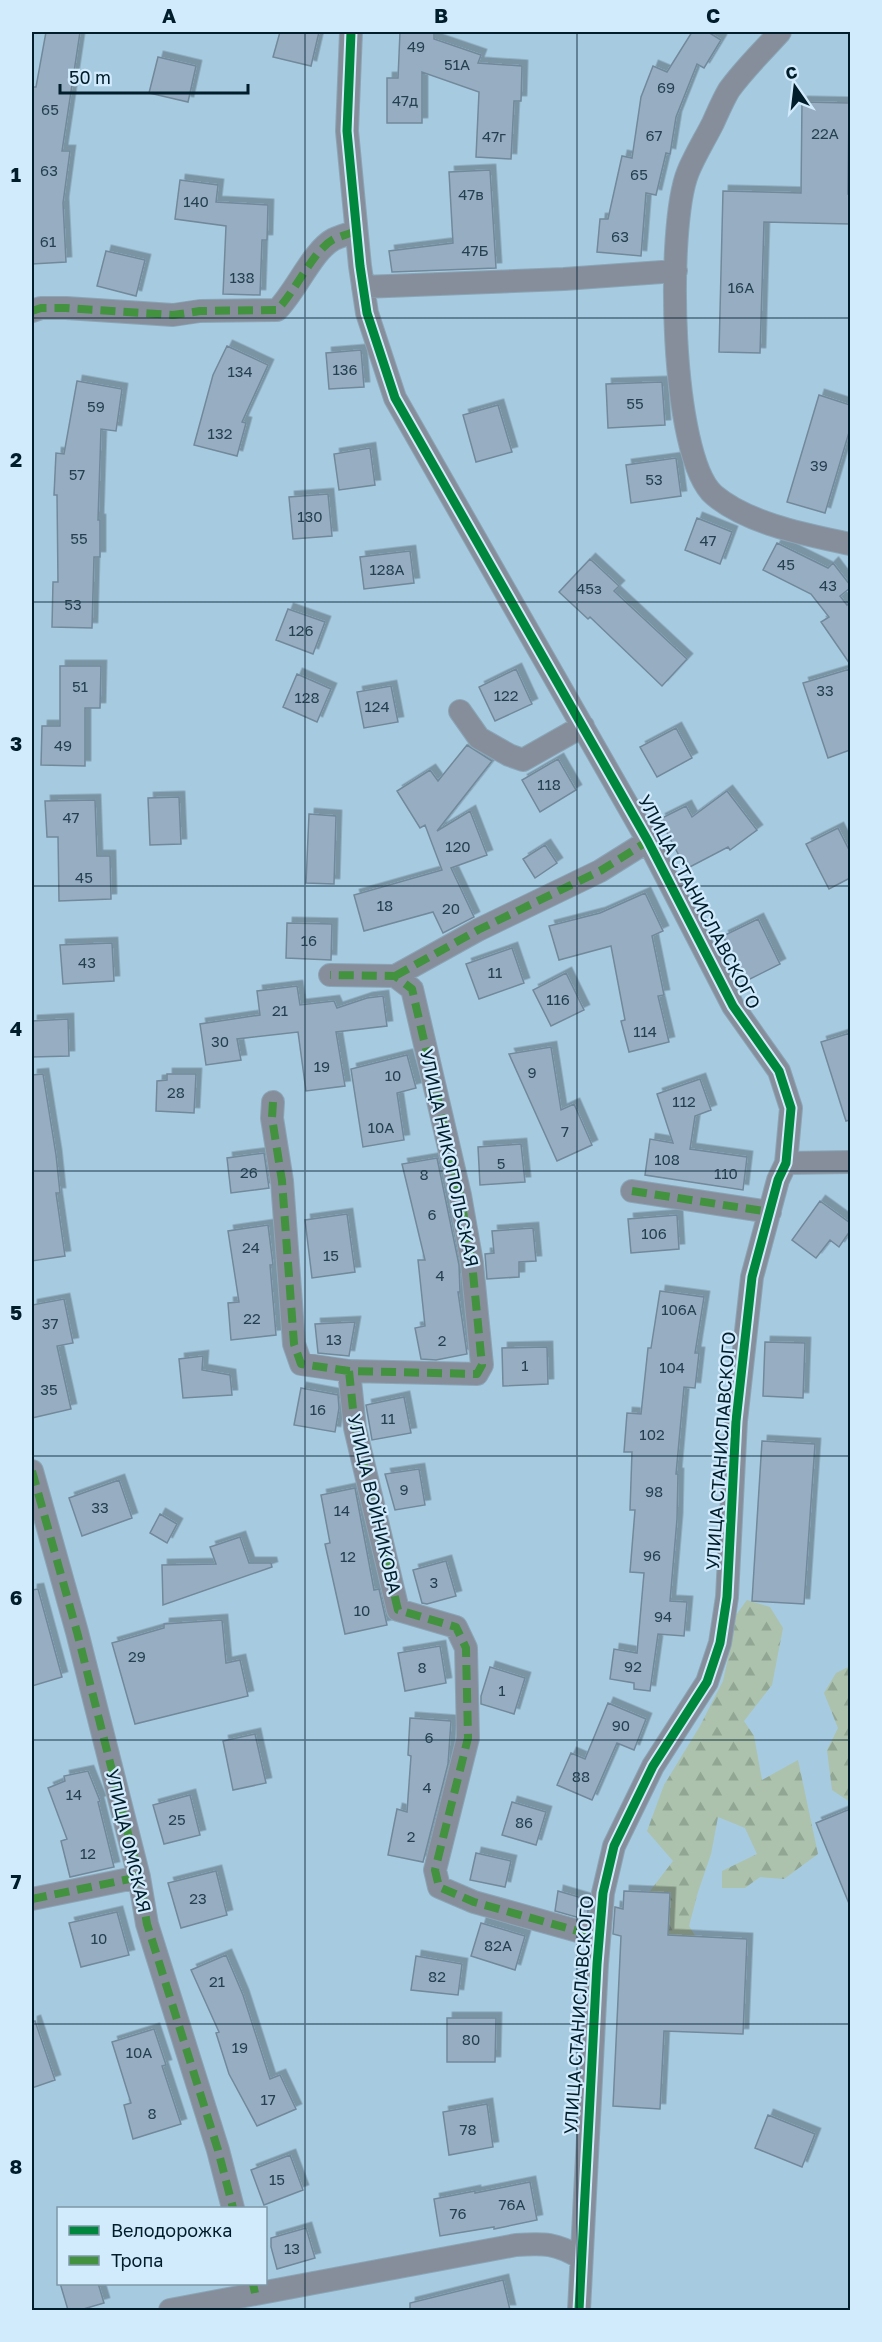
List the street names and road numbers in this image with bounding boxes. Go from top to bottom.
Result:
street label: УЛИЦА СТАНИСЛАВСКОГО [634,791,766,1012]
street label: УЛИЦА НИКОПОЛЬСКАЯ [416,1047,484,1269]
street label: УЛИЦА СТАНИСЛАВСКОГО [701,1331,739,1571]
street label: УЛИЦА ВОЙНИКОВА [344,1412,406,1596]
street label: УЛИЦА ОМСКАЯ [102,1767,156,1915]
street label: УЛИЦА СТАНИСЛАВСКОГО [559,1895,597,2135]

